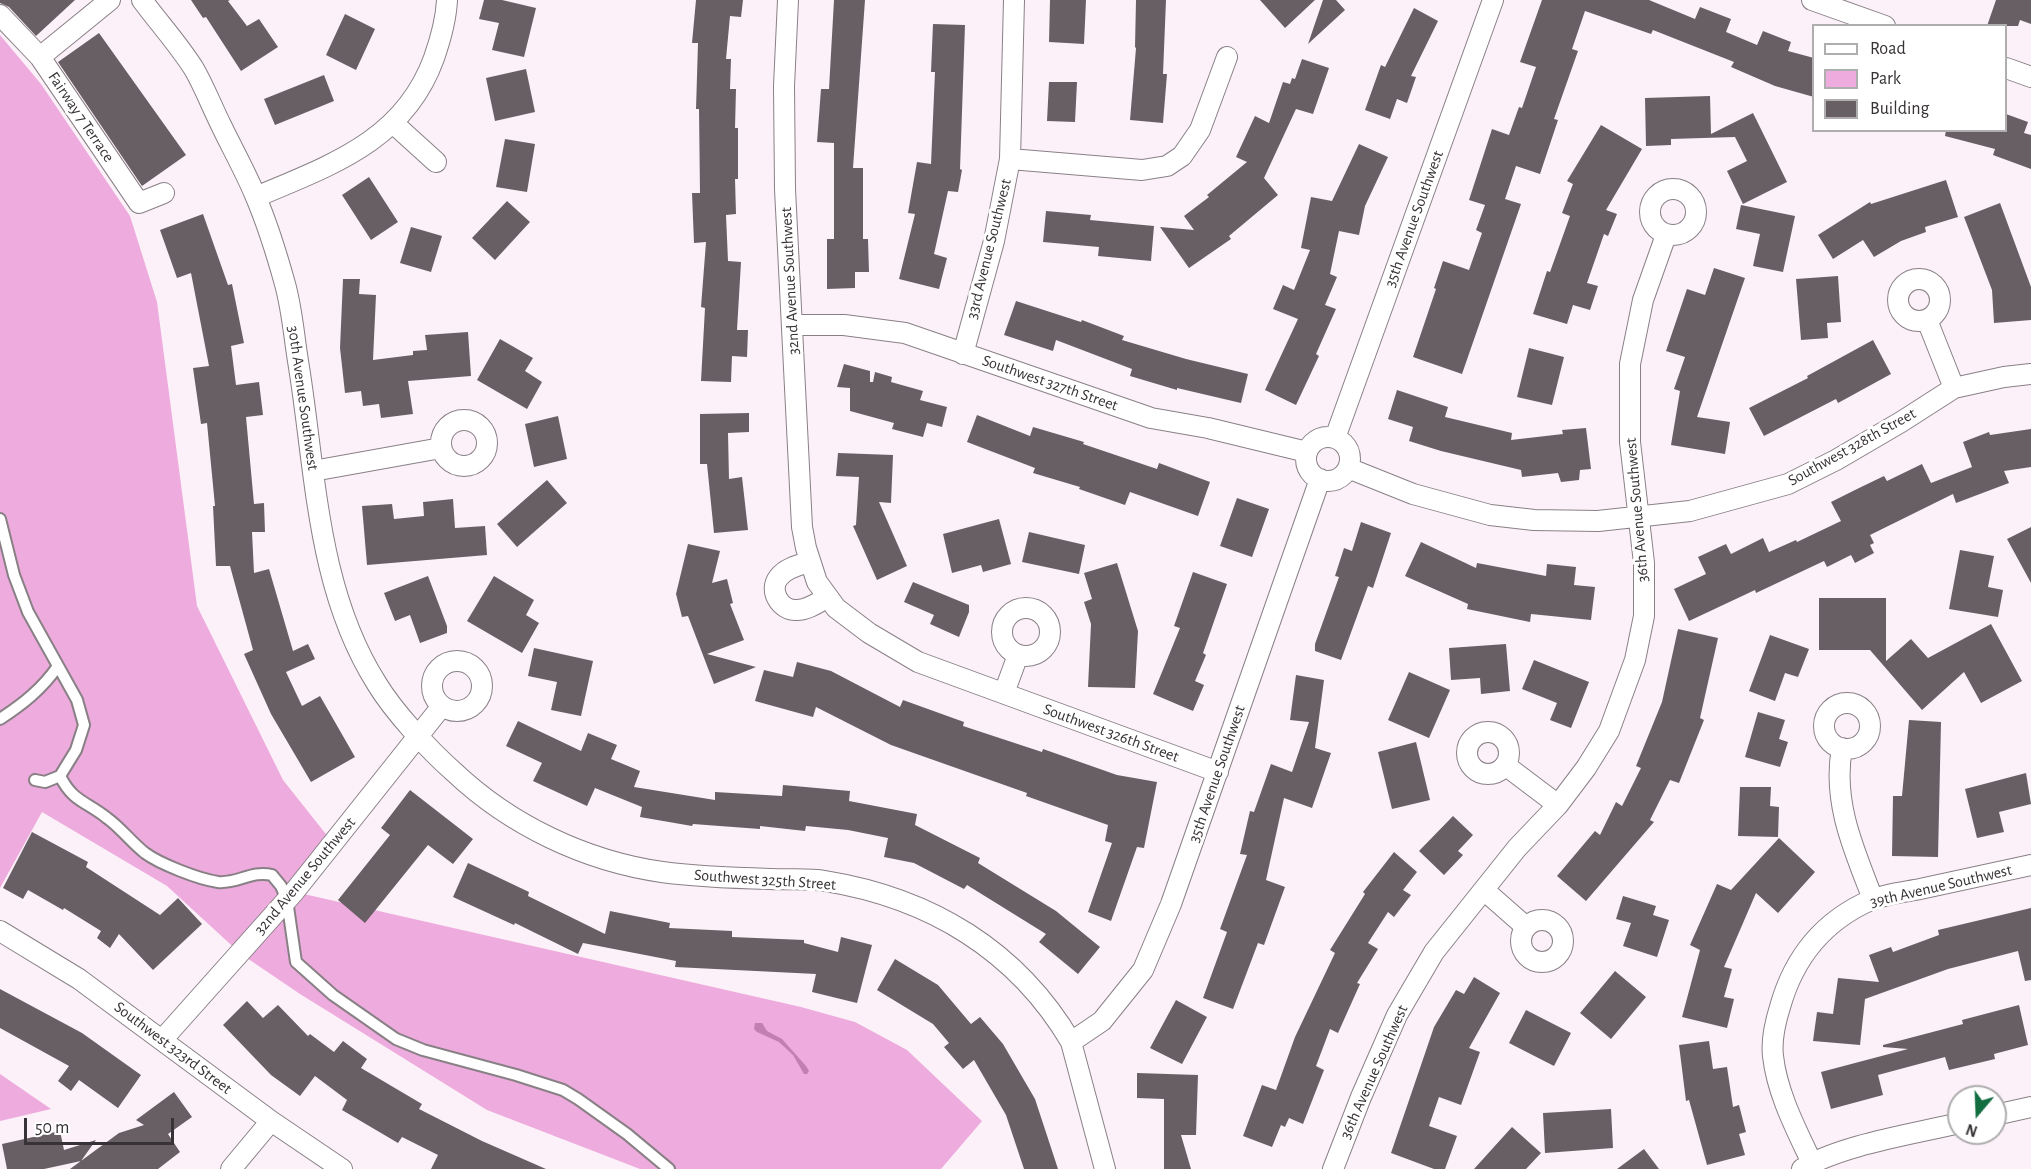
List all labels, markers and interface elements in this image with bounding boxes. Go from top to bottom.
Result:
legend [1812,24,2007,132]
text: Road [1870,40,1906,58]
street label: Fairway 7 Terrace [44,68,118,166]
text: Park [1870,70,1901,88]
text: Building [1870,100,1929,118]
street label: 35th Avenue Southwest [1380,148,1448,290]
street label: 33rd Avenue Southwest [962,177,1016,321]
street label: 32nd Avenue Southwest [777,207,803,355]
street label: 30th Avenue Southwest [283,325,323,471]
street label: Southwest 327th Street [980,351,1120,415]
street label: Southwest 328th Street [1785,404,1919,490]
street label: 36th Avenue Southwest [1621,437,1653,583]
street label: Southwest 326th Street [1040,700,1182,766]
street label: 35th Avenue Southwest [1184,703,1250,845]
street label: 32nd Avenue Southwest [250,813,360,939]
street label: 39th Avenue Southwest [1868,860,2014,912]
street label: Southwest 325th Street [693,865,837,895]
street label: Southwest 323rd Street [110,998,236,1098]
street label: 36th Avenue Southwest [1336,1002,1412,1142]
north arrow [1947,1085,2007,1145]
scale bar [27,1106,177,1144]
text: 50 m [35,1119,69,1137]
text: N [1964,1121,1980,1140]

